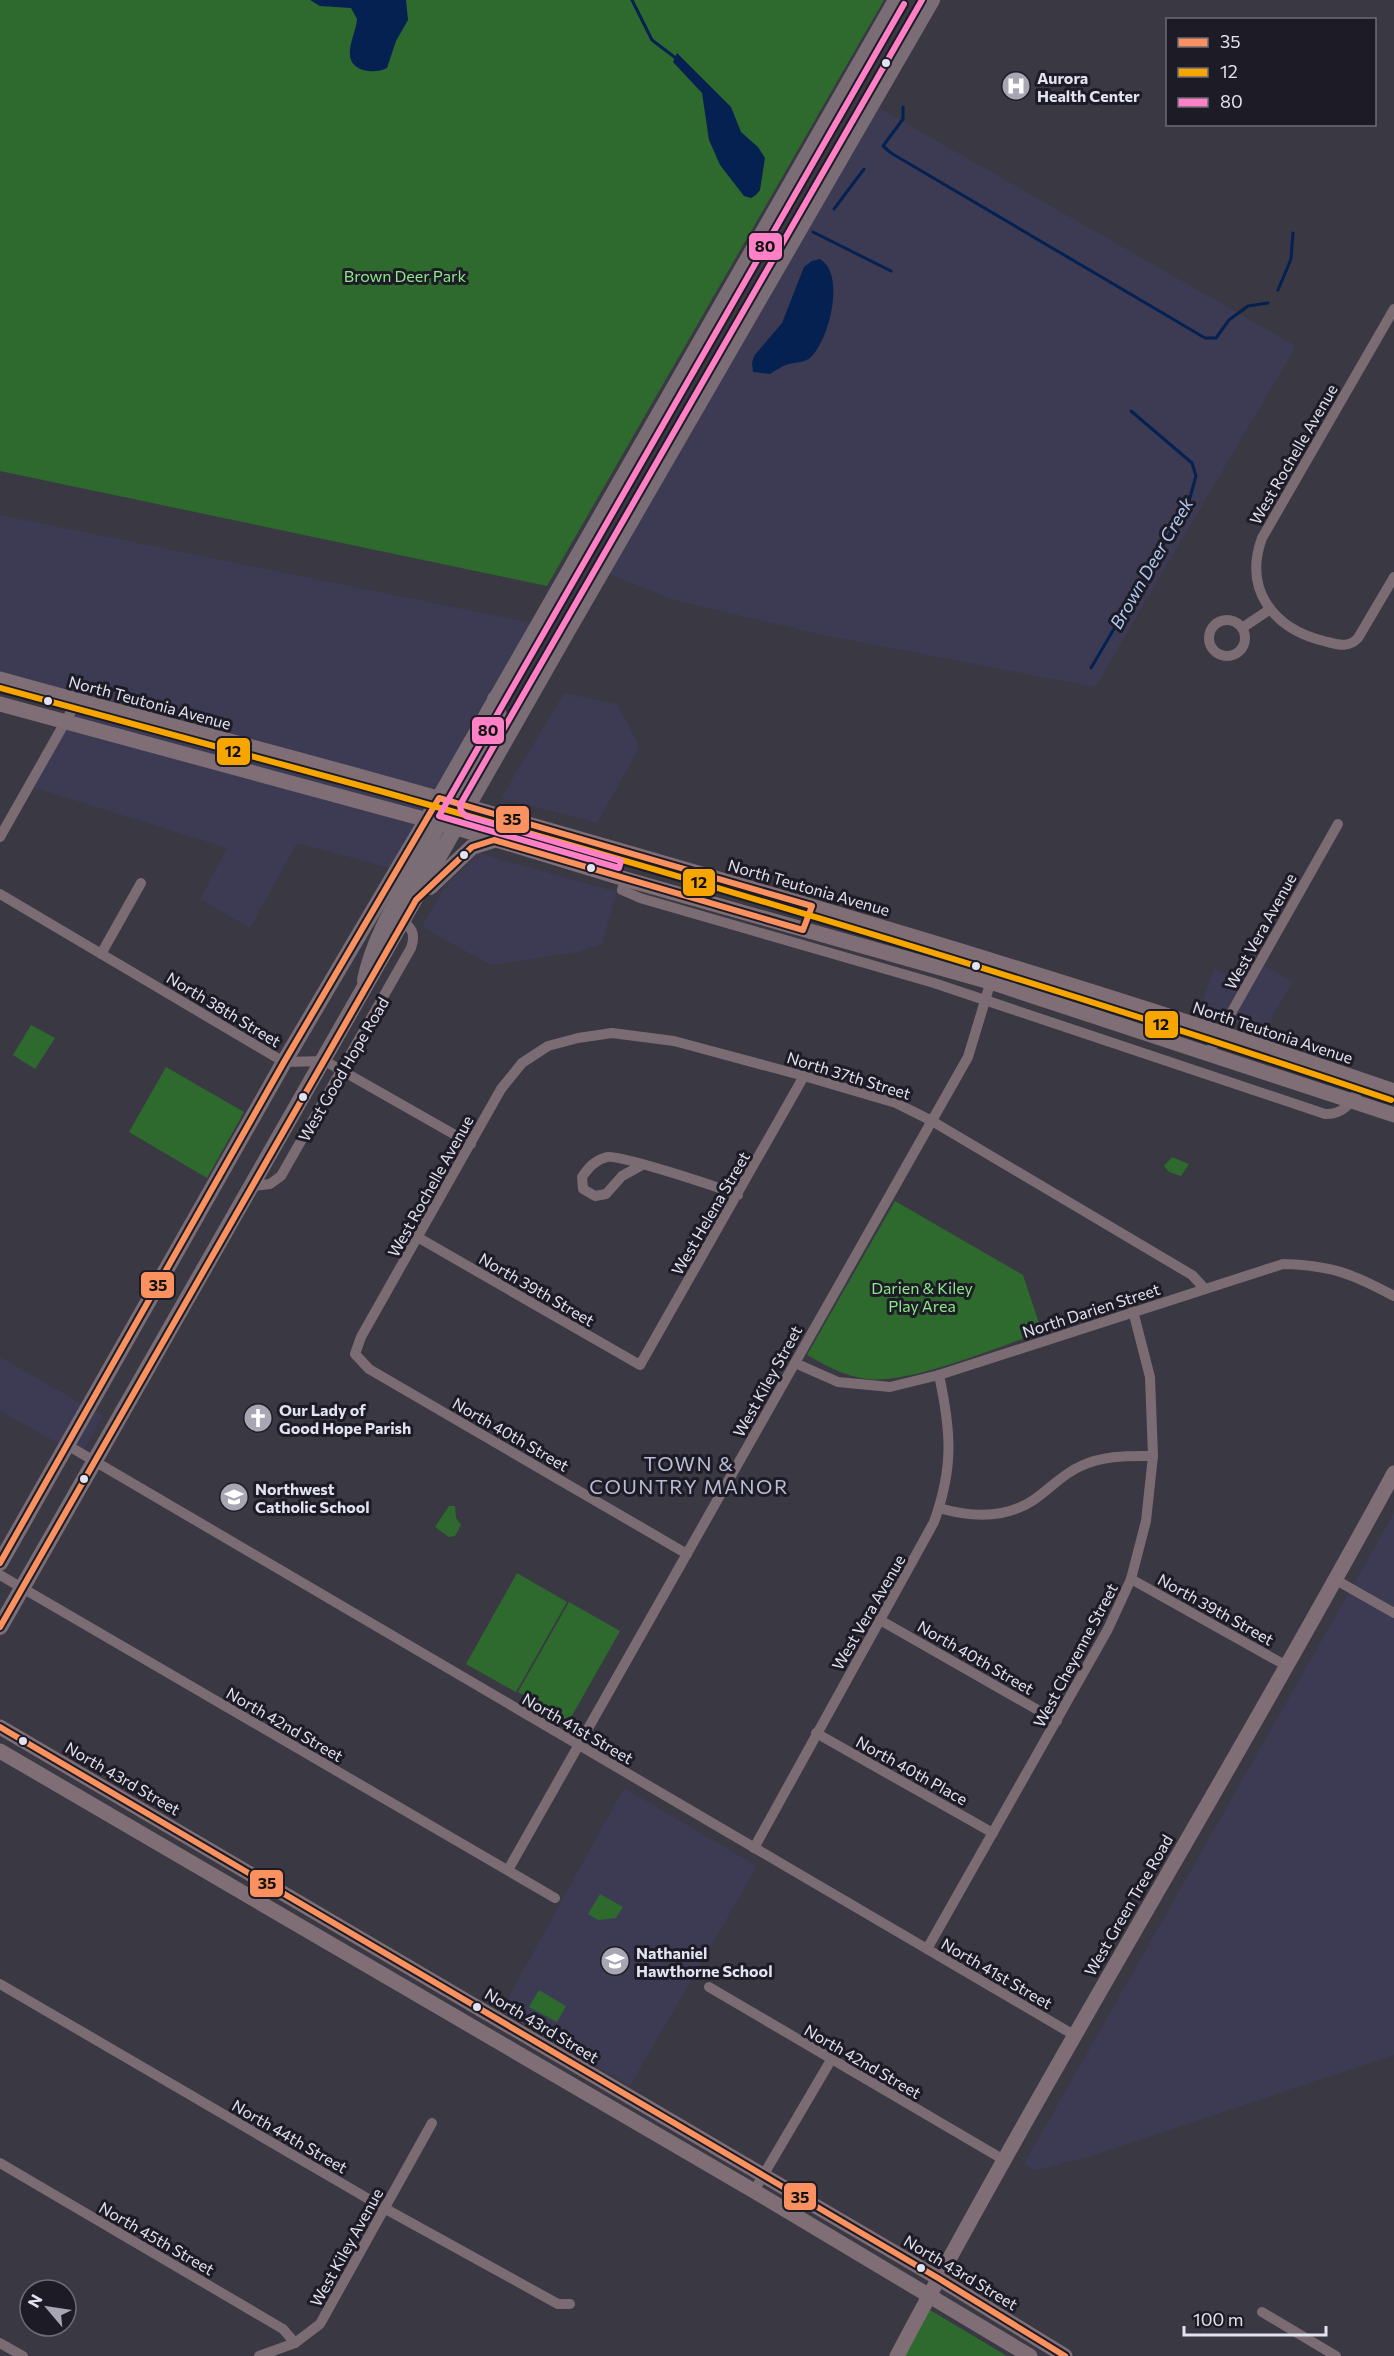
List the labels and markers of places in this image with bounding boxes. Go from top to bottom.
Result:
unlabelled marker [880,57,892,69]
place label: Aurora Health Center [1037,68,1140,105]
hospital icon: Aurora Health Center [1000,70,1032,102]
unlabelled marker [42,695,54,707]
unlabelled marker [458,849,470,861]
unlabelled marker [585,862,597,874]
unlabelled marker [970,960,982,972]
unlabelled marker [297,1091,309,1103]
place label: Our Lady of Good Hope Parish [279,1400,411,1437]
church icon: Our Lady of Good Hope Parish [242,1402,274,1434]
unlabelled marker [78,1473,90,1485]
place label: Northwest Catholic School [255,1479,370,1516]
school or university icon: Northwest Catholic School [218,1481,250,1513]
unlabelled marker [17,1735,29,1747]
place label: Nathaniel Hawthorne School [636,1943,773,1980]
school or university icon: Nathaniel Hawthorne School [599,1945,631,1977]
unlabelled marker [471,2001,483,2013]
unlabelled marker [915,2262,927,2274]

